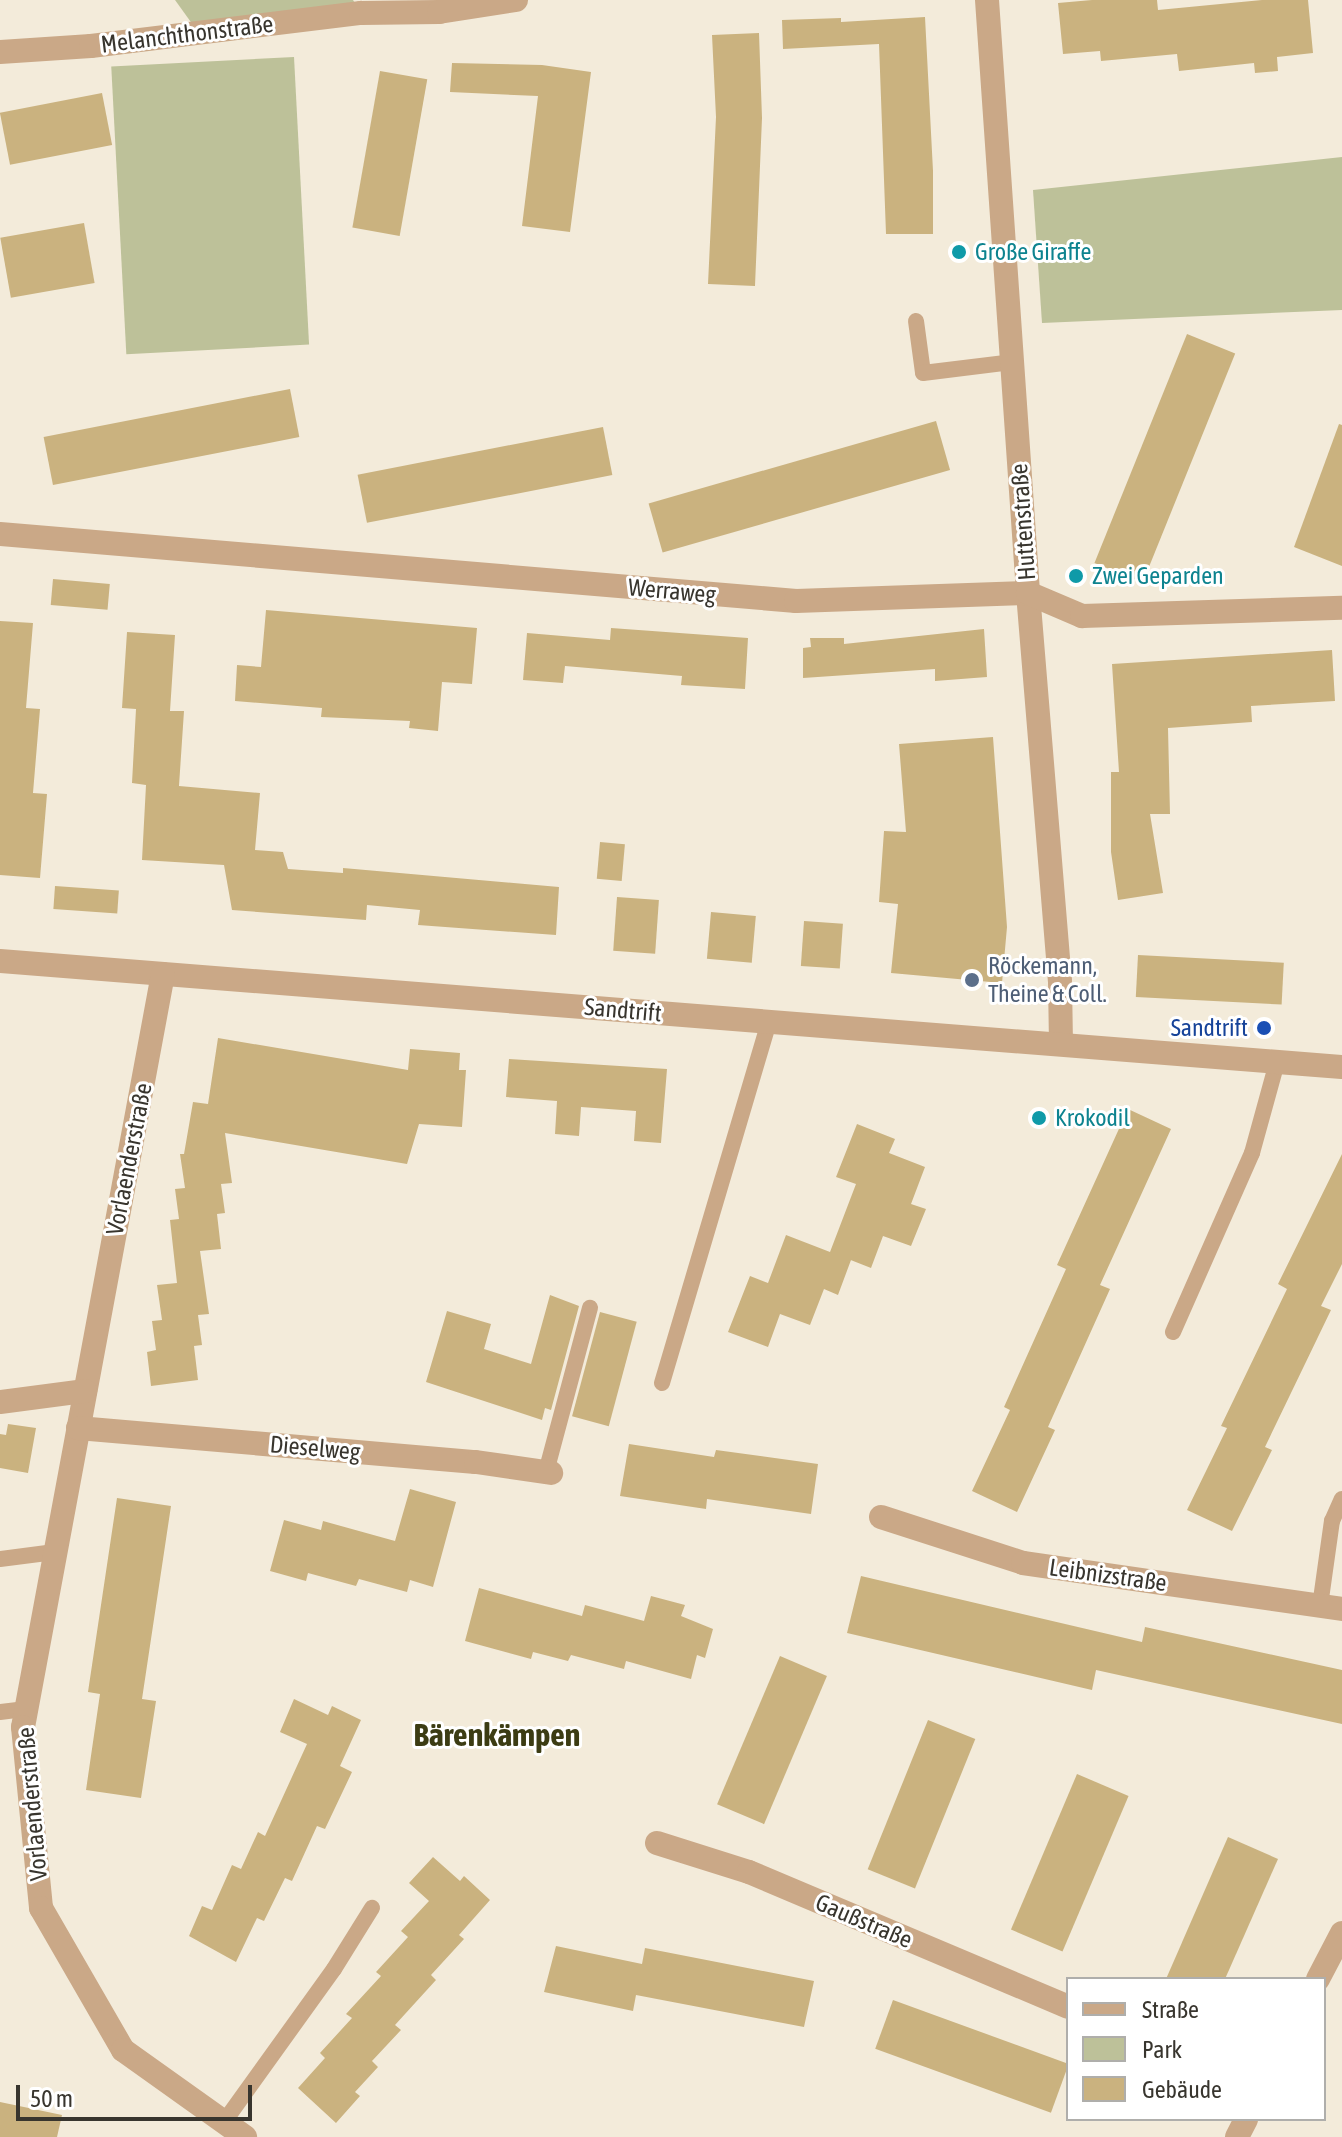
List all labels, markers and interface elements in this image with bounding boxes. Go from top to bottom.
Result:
street label: Melanchthonstraße [99,9,275,59]
place label: Große Giraffe [975,238,1091,266]
marker: Große Giraffe [950,243,968,261]
street label: Huttenstraße [1005,463,1041,581]
place label: Zwei Geparden [1092,562,1224,590]
marker: Zwei Geparden [1067,567,1085,585]
street label: Werraweg [627,573,717,609]
place label: Röckemann, Theine & Coll. [988,952,1107,1008]
marker: Röckemann, Theine & Coll. [963,971,981,989]
street label: Sandtrift [583,992,663,1028]
place label: Sandtrift [1171,1014,1248,1042]
marker: Sandtrift [1255,1019,1273,1037]
street label: Vorlaenderstraße [100,1081,158,1237]
place label: Krokodil [1055,1104,1130,1132]
marker: Krokodil [1030,1109,1048,1127]
street label: Dieselweg [269,1430,361,1466]
street label: Leibnizstraße [1047,1553,1169,1597]
district label: Bärenkämpen [414,1716,580,1754]
street label: Vorlaenderstraße [11,1726,53,1882]
street label: Gaußstraße [811,1888,917,1954]
legend [1066,1977,1326,2121]
text: Straße [1142,1996,1199,2023]
text: Park [1142,2036,1182,2063]
scale bar [20,2069,256,2119]
text: Gebäude [1142,2076,1222,2103]
text: 50 m [30,2085,73,2112]

